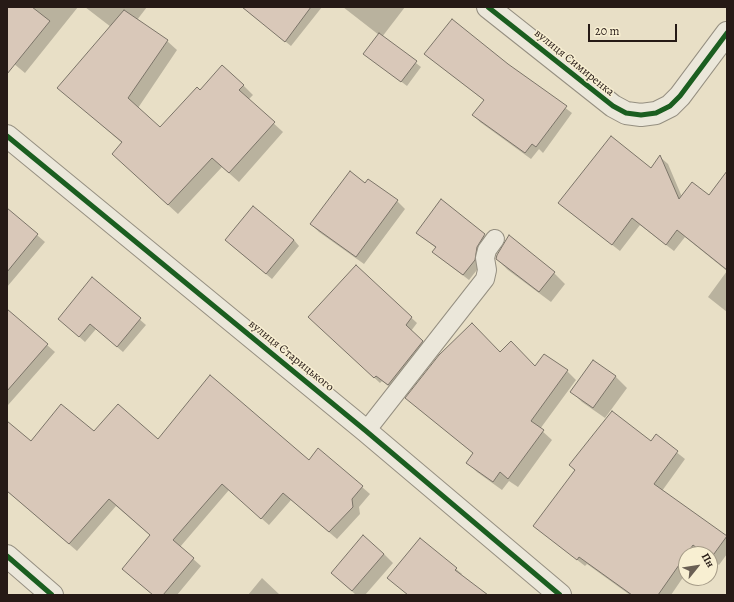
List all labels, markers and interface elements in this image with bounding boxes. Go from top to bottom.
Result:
scale bar [590,16,679,42]
text: 20 m [595,23,619,39]
street label: вулиця Симиренка [531,26,617,100]
street label: вулиця Старицького [245,317,337,395]
north arrow [678,546,718,586]
text: Пн [698,550,718,570]

